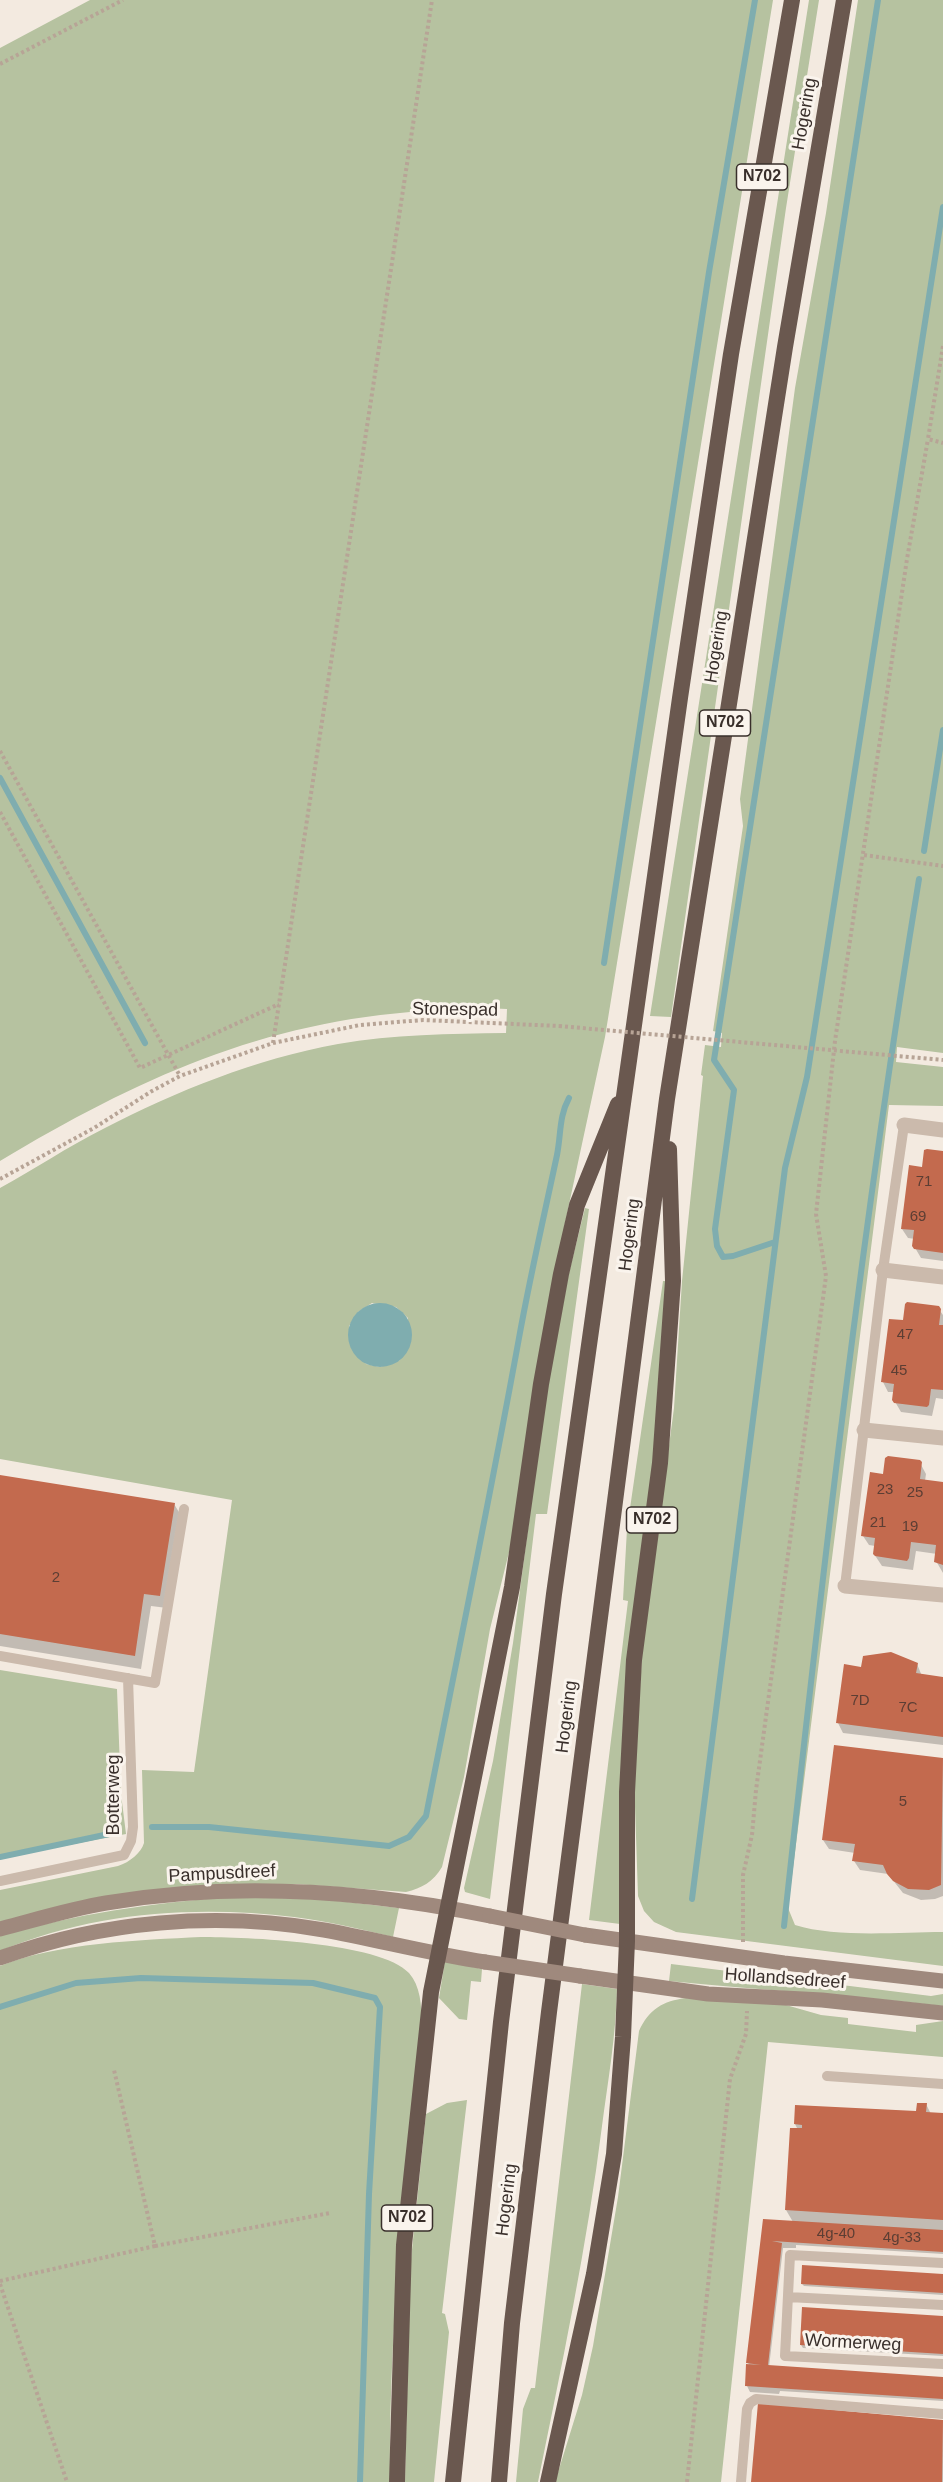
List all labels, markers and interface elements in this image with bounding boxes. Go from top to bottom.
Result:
street label: Hogering [788,76,822,152]
road number: N702 [736,164,788,190]
street label: Hogering [701,609,733,685]
road number: N702 [700,710,750,736]
street label: Stonespad [412,998,498,1022]
house number: 71 [916,1173,932,1191]
street label: Hogering [615,1197,645,1273]
house number: 69 [910,1208,926,1226]
house number: 47 [897,1326,913,1344]
house number: 45 [891,1362,907,1380]
house number: 23 [877,1481,893,1499]
house number: 25 [907,1484,923,1502]
road number: N702 [626,1507,678,1533]
house number: 21 [870,1514,886,1532]
house number: 19 [902,1518,918,1536]
house number: 2 [52,1569,60,1587]
street label: Hogering [552,1679,582,1755]
house number: 7D [850,1692,870,1710]
house number: 7C [898,1699,918,1717]
street label: Botterweg [103,1754,125,1836]
house number: 5 [899,1793,907,1811]
street label: Pampusdreef [168,1860,276,1888]
street label: Hollandsedreef [724,1964,846,1994]
street label: Hogering [492,2162,522,2238]
road number: N702 [382,2205,432,2231]
house number: 4g-40 [817,2225,855,2243]
house number: 4g-33 [883,2229,921,2247]
street label: Wormerweg [804,2330,902,2356]

